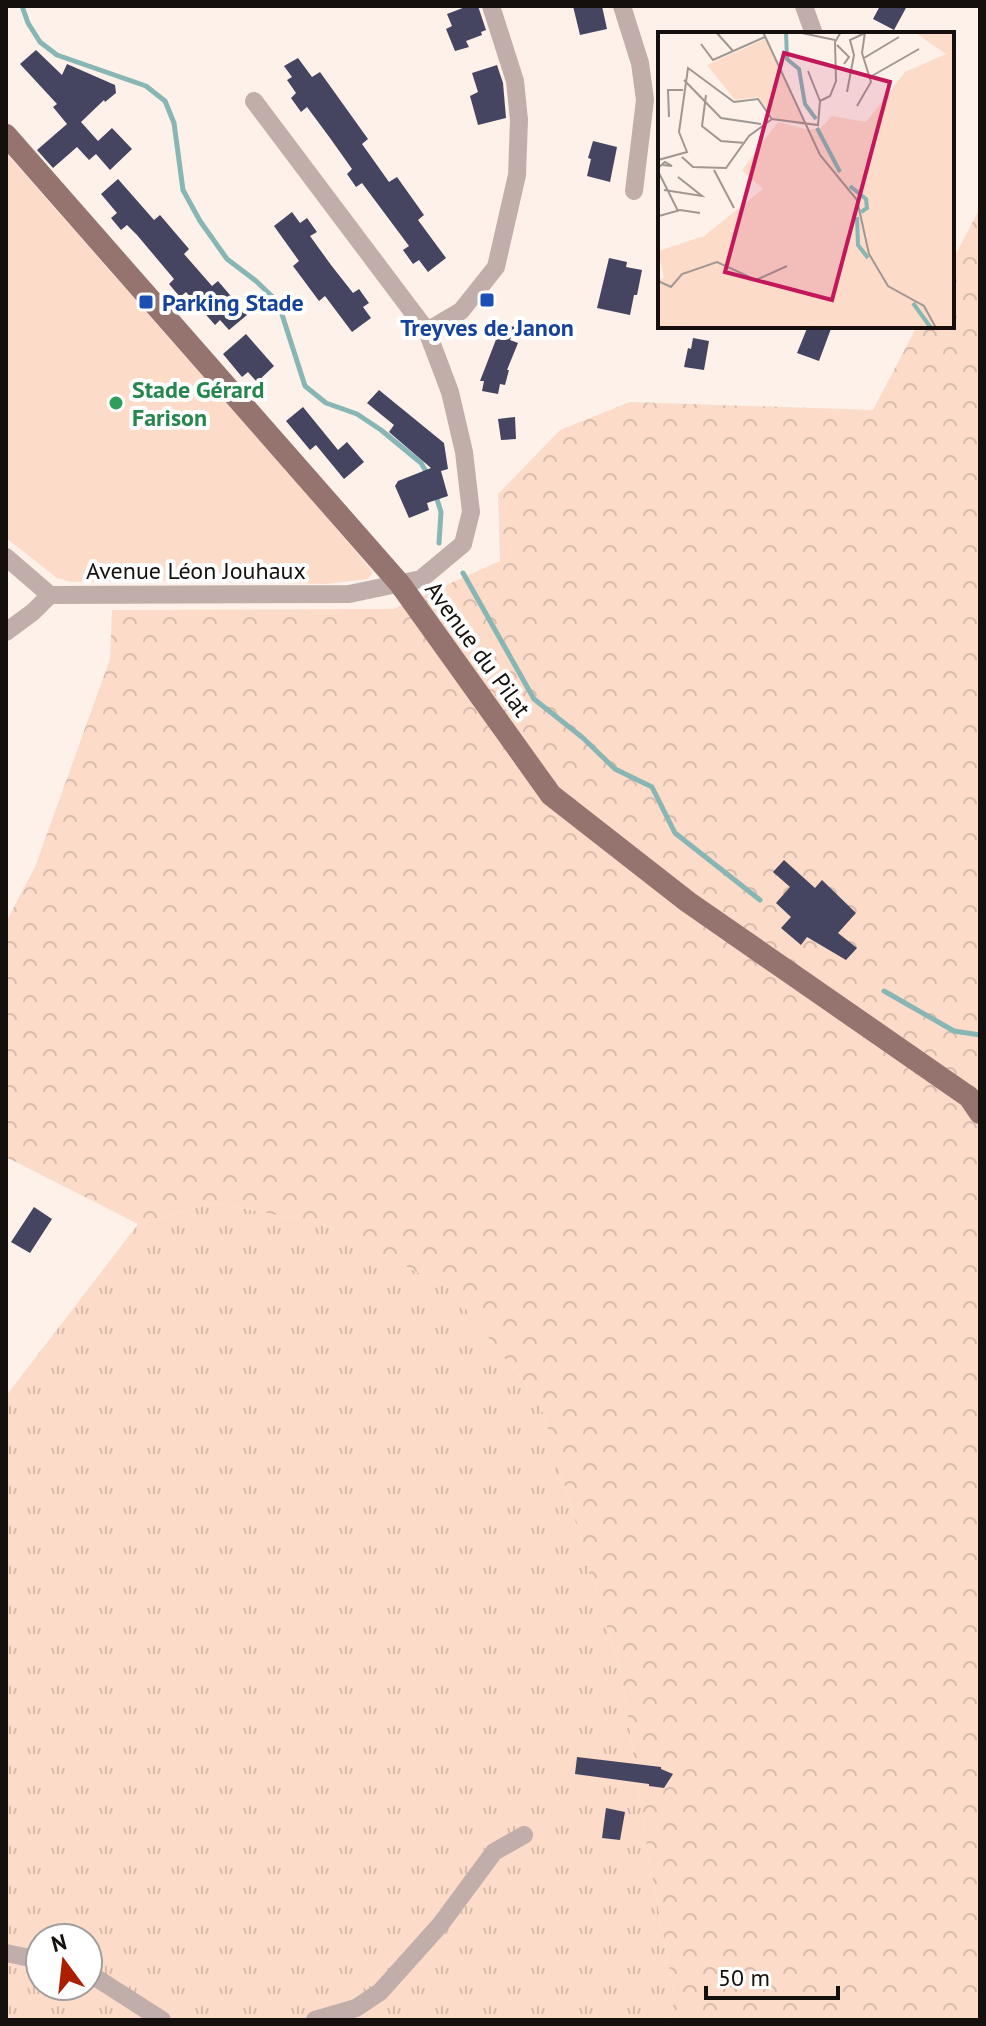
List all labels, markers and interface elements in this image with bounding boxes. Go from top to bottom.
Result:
inset map [658,32,954,328]
place label: Parking Stade [162,287,304,318]
marker: Treyves de Janon [478,291,496,309]
marker: Parking Stade [137,293,155,311]
place label: Treyves de Janon [400,312,574,343]
place label: Stade Gérard Farison [132,374,264,433]
marker: Stade Gérard Farison [107,394,125,412]
street label: Avenue Léon Jouhaux [86,555,306,586]
street label: Avenue du Pilat [418,575,538,723]
north arrow [24,1922,104,2002]
text: N [48,1927,69,1958]
scale bar [706,1950,838,2000]
text: 50 m [718,1962,770,1993]

